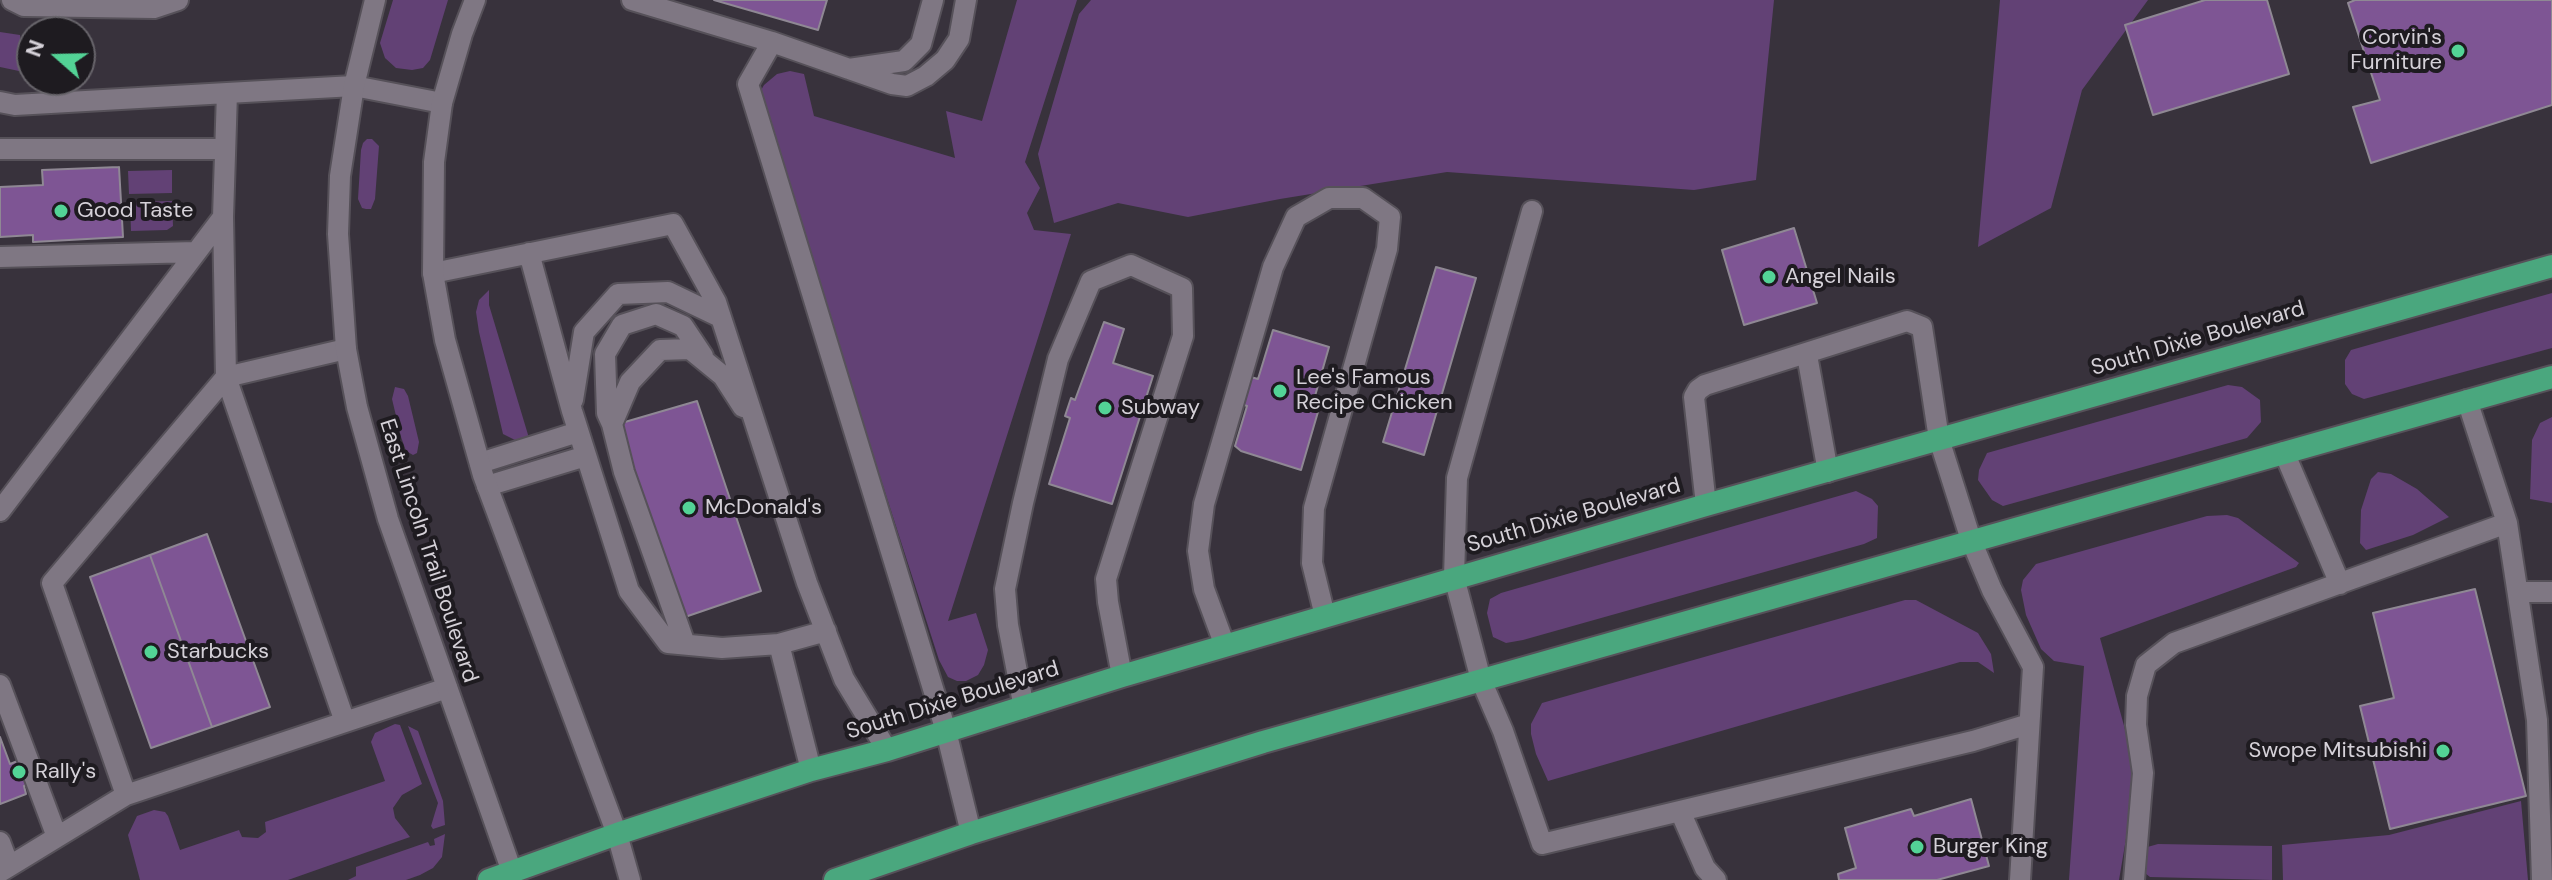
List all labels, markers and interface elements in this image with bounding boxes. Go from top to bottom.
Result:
north arrow [16,16,96,96]
place label: Corvin's Furniture [2350,25,2442,76]
text: N [18,36,51,61]
marker: Corvin's Furniture [2449,42,2467,60]
place label: Good Taste [77,198,193,224]
marker: Good Taste [52,202,70,220]
place label: Angel Nails [1785,264,1896,290]
marker: Angel Nails [1760,268,1778,286]
street label: South Dixie Boulevard [2088,296,2308,382]
place label: Lee's Famous Recipe Chicken [1296,365,1453,416]
marker: Lee's Famous Recipe Chicken [1271,382,1289,400]
place label: Subway [1121,395,1200,421]
marker: Subway [1096,399,1114,417]
street label: East Lincoln Trail Boulevard [373,416,483,686]
street label: South Dixie Boulevard [1464,473,1684,559]
place label: McDonald's [705,495,822,521]
marker: McDonald's [680,499,698,517]
place label: Starbucks [167,639,269,665]
marker: Starbucks [142,643,160,661]
street label: South Dixie Boulevard [844,656,1062,746]
place label: Swope Mitsubishi [2249,738,2427,764]
marker: Swope Mitsubishi [2434,742,2452,760]
place label: Rally's [35,759,96,785]
marker: Rally's [10,763,28,781]
place label: Burger King [1933,834,2048,860]
marker: Burger King [1908,838,1926,856]

